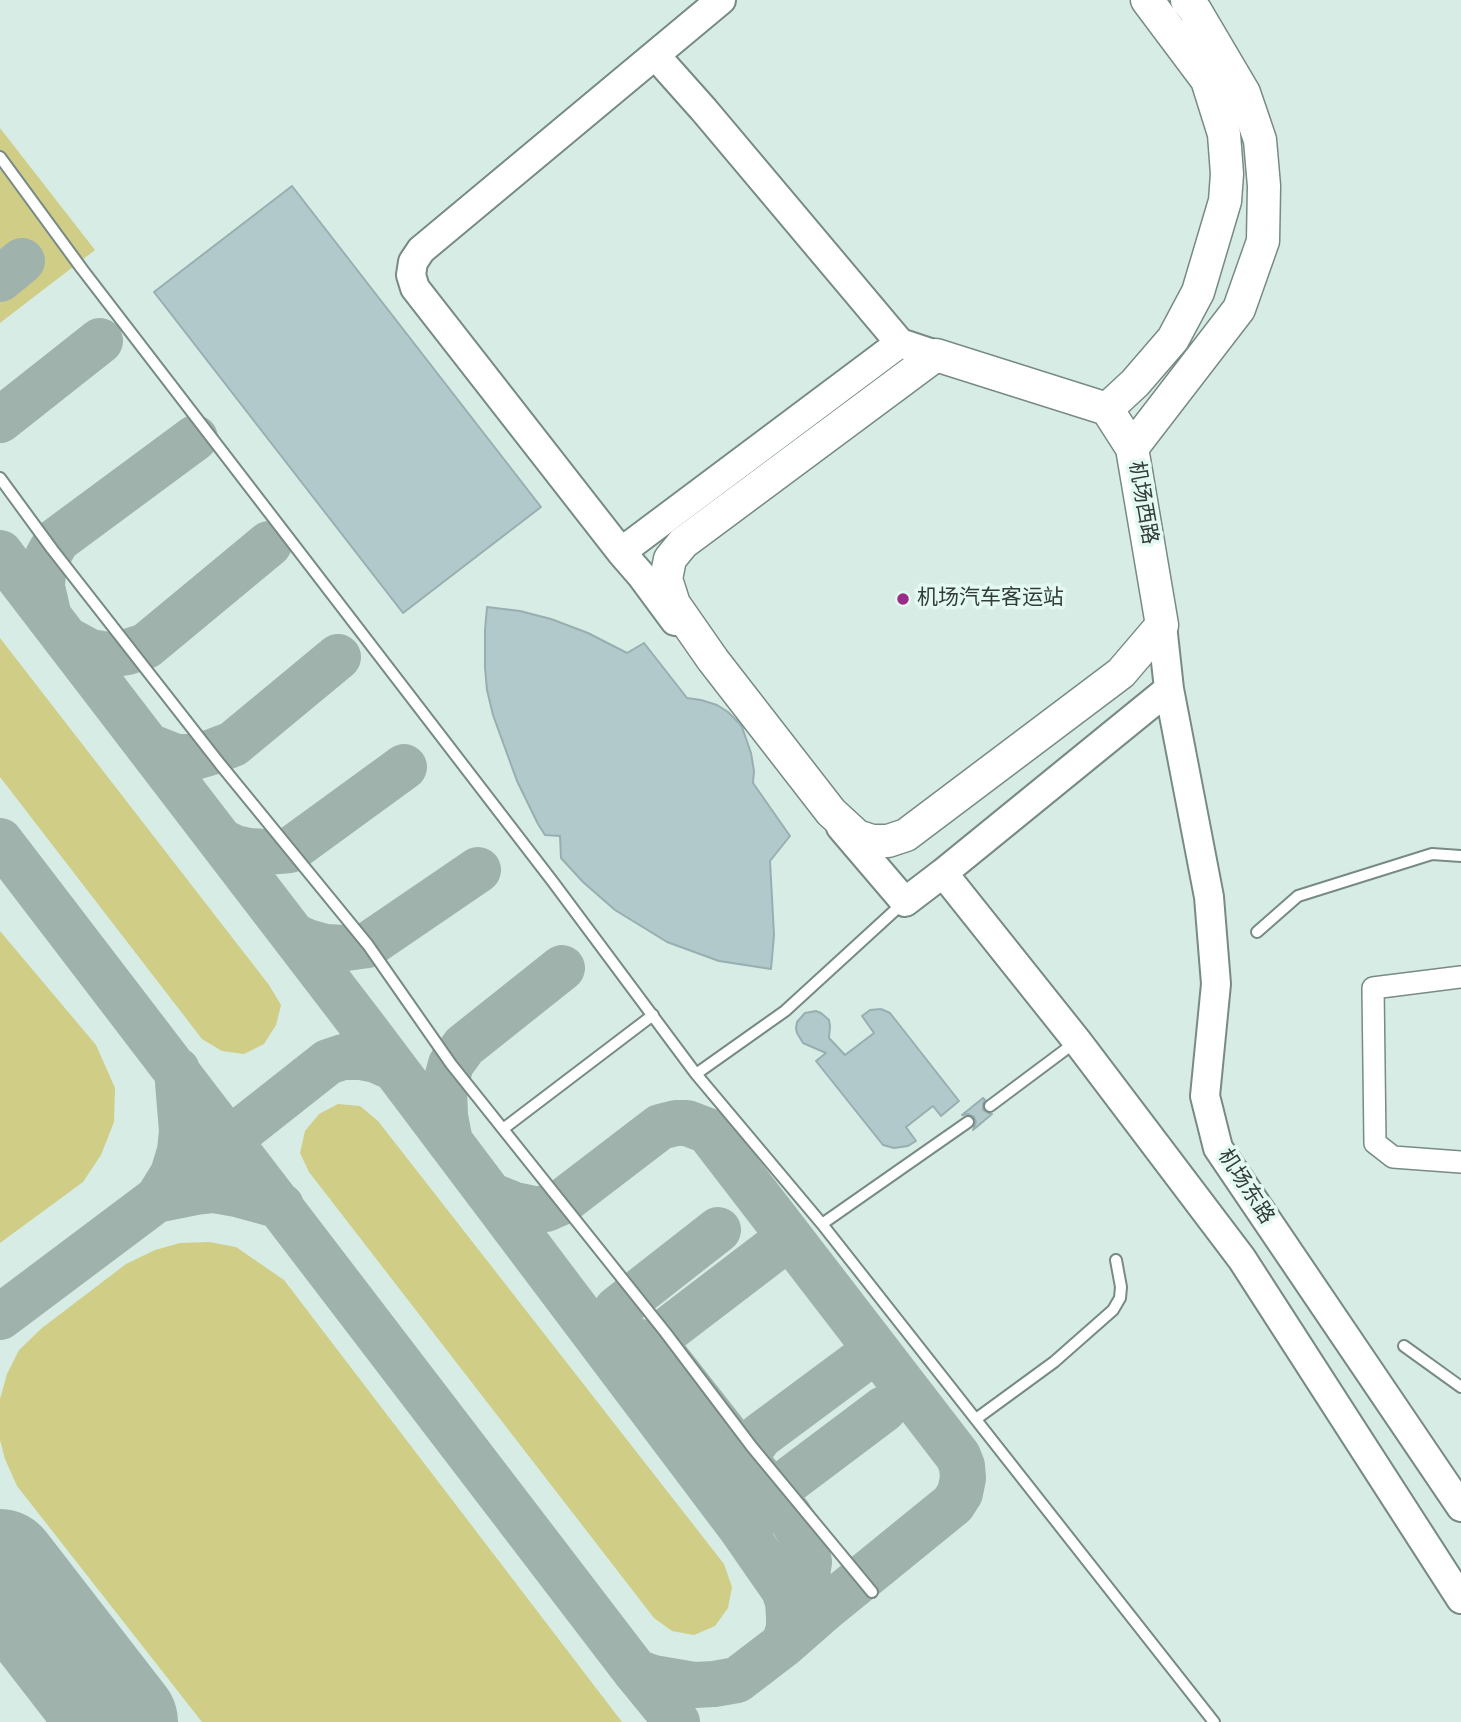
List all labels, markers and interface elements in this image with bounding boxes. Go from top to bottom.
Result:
street label: 机场西路 [1122,459,1162,547]
place label: 机场汽车客运站 [917,586,1064,612]
marker: 机场汽车客运站 [895,591,911,607]
street label: 机场东路 [1212,1145,1278,1229]

